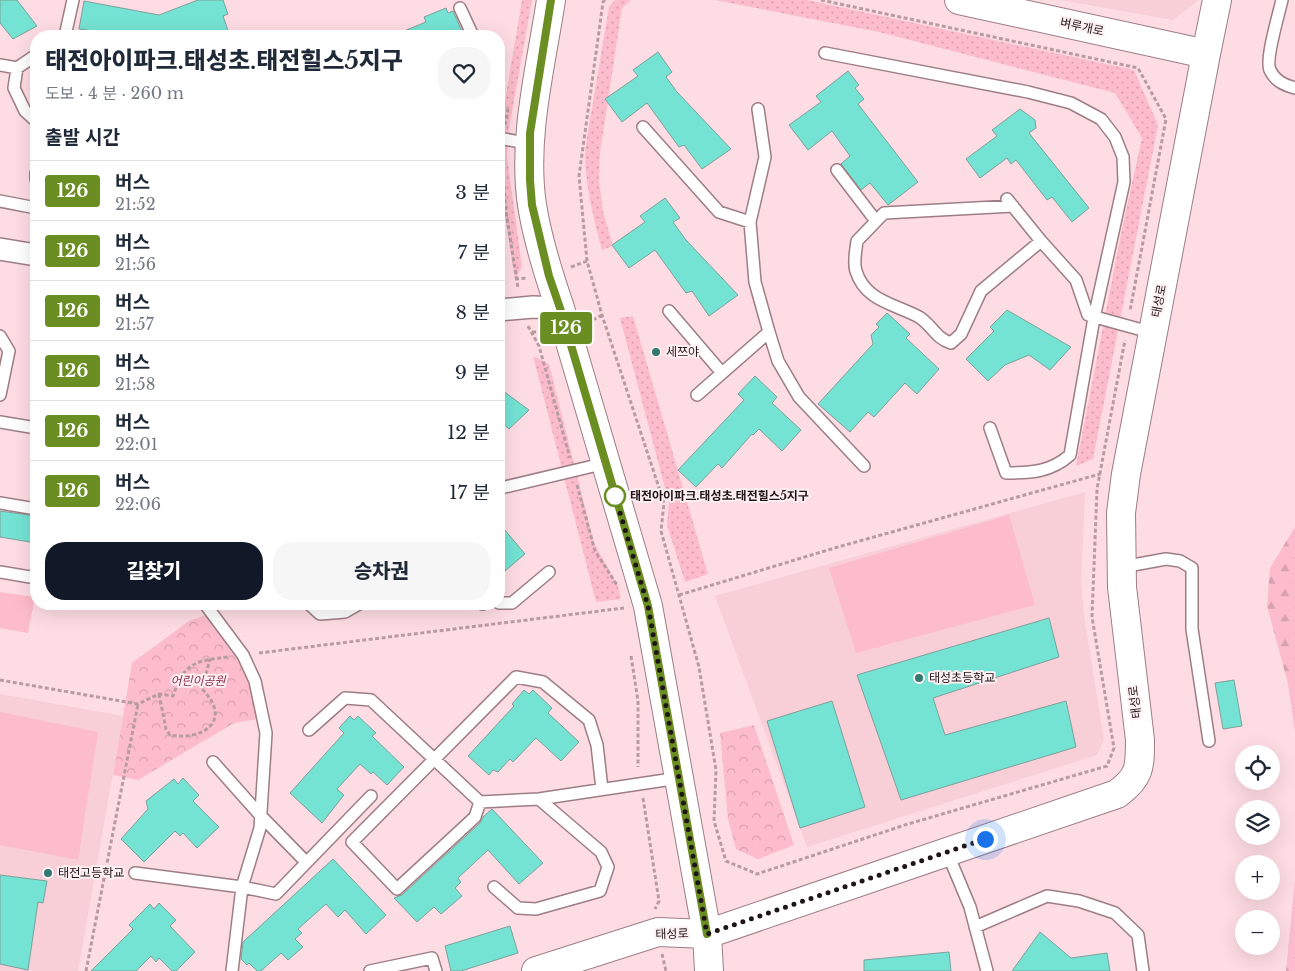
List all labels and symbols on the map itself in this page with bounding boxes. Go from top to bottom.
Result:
street label: 벼루개로 [1059,15,1105,38]
street label: 태성로 [1148,283,1169,319]
line badge: 126 [537,312,595,344]
place label: 세쯔야 [666,344,699,359]
marker: 세쯔야 [650,346,662,358]
marker: 태전아이파크.태성초.태전힐스5지구 [604,485,626,507]
place label: 태전아이파크.태성초.태전힐스5지구 [630,488,809,503]
place label: 태성초등학교 [929,670,995,685]
marker: 태성초등학교 [913,672,925,684]
park label: 어린이공원 [170,673,227,688]
street label: 태성로 [1125,685,1144,719]
your location [973,827,998,852]
place label: 태전고등학교 [58,865,124,880]
marker: 태전고등학교 [42,867,54,879]
street label: 태성로 [655,925,689,942]

